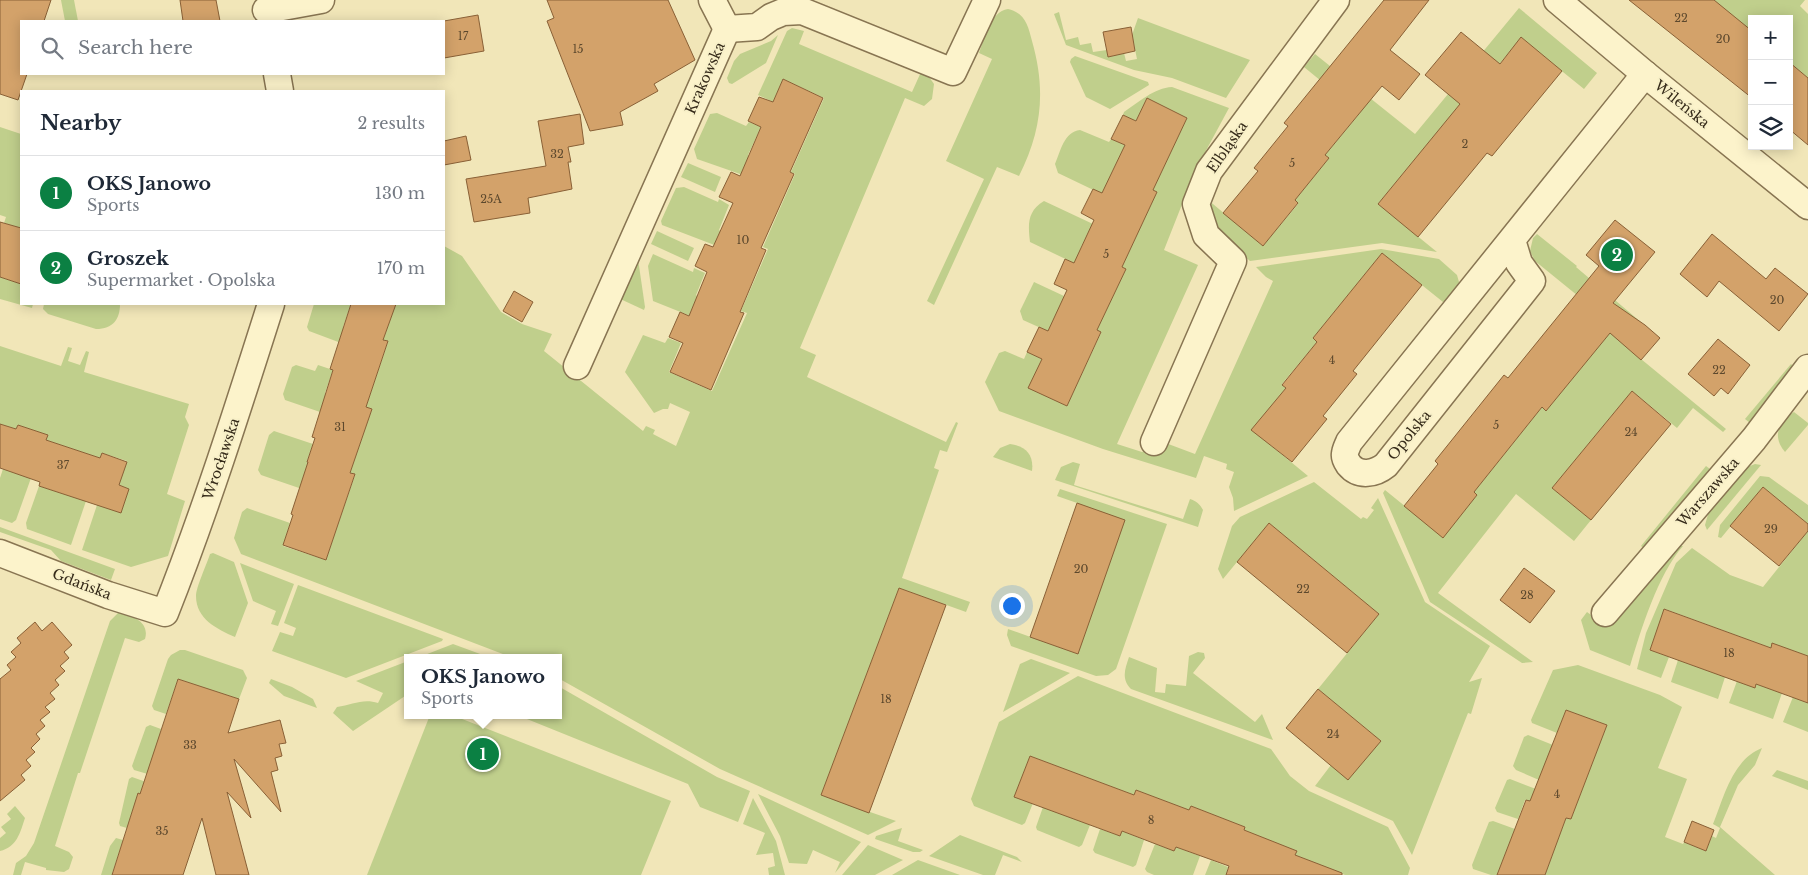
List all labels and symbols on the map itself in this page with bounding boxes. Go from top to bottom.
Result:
house number: 22 [1674,11,1688,25]
house number: 17 [458,29,469,43]
house number: 20 [1716,32,1730,46]
street label: Krakowska [681,39,729,117]
house number: 15 [572,42,584,56]
street label: Wileńska [1650,76,1714,132]
street label: Elbląska [1203,118,1251,176]
house number: 2 [1462,137,1469,151]
house number: 32 [550,147,564,161]
house number: 5 [1289,156,1295,170]
house number: 25A [480,192,502,206]
house number: 10 [737,233,750,247]
pin: 2 [1601,236,1633,274]
house number: 5 [1103,247,1109,261]
house number: 20 [1770,293,1784,307]
house number: 4 [1329,353,1335,367]
house number: 22 [1712,363,1726,377]
street label: Opolska [1383,406,1435,464]
street label: Wrocławska [198,415,244,503]
house number: 5 [1493,418,1499,432]
house number: 31 [334,420,346,434]
house number: 24 [1624,425,1638,439]
street label: Warszawska [1672,454,1743,531]
house number: 37 [57,458,70,472]
house number: 29 [1764,522,1778,536]
house number: 20 [1074,562,1088,576]
street label: Gdańska [50,565,114,604]
house number: 22 [1296,582,1310,596]
house number: 28 [1520,588,1534,602]
your location [999,593,1025,619]
house number: 18 [1723,646,1735,660]
house number: 18 [880,692,892,706]
house number: 24 [1326,727,1340,741]
pin: 1 [467,735,499,773]
house number: 33 [183,738,197,752]
house number: 4 [1554,787,1560,801]
house number: 8 [1148,813,1154,827]
house number: 35 [155,824,169,838]

